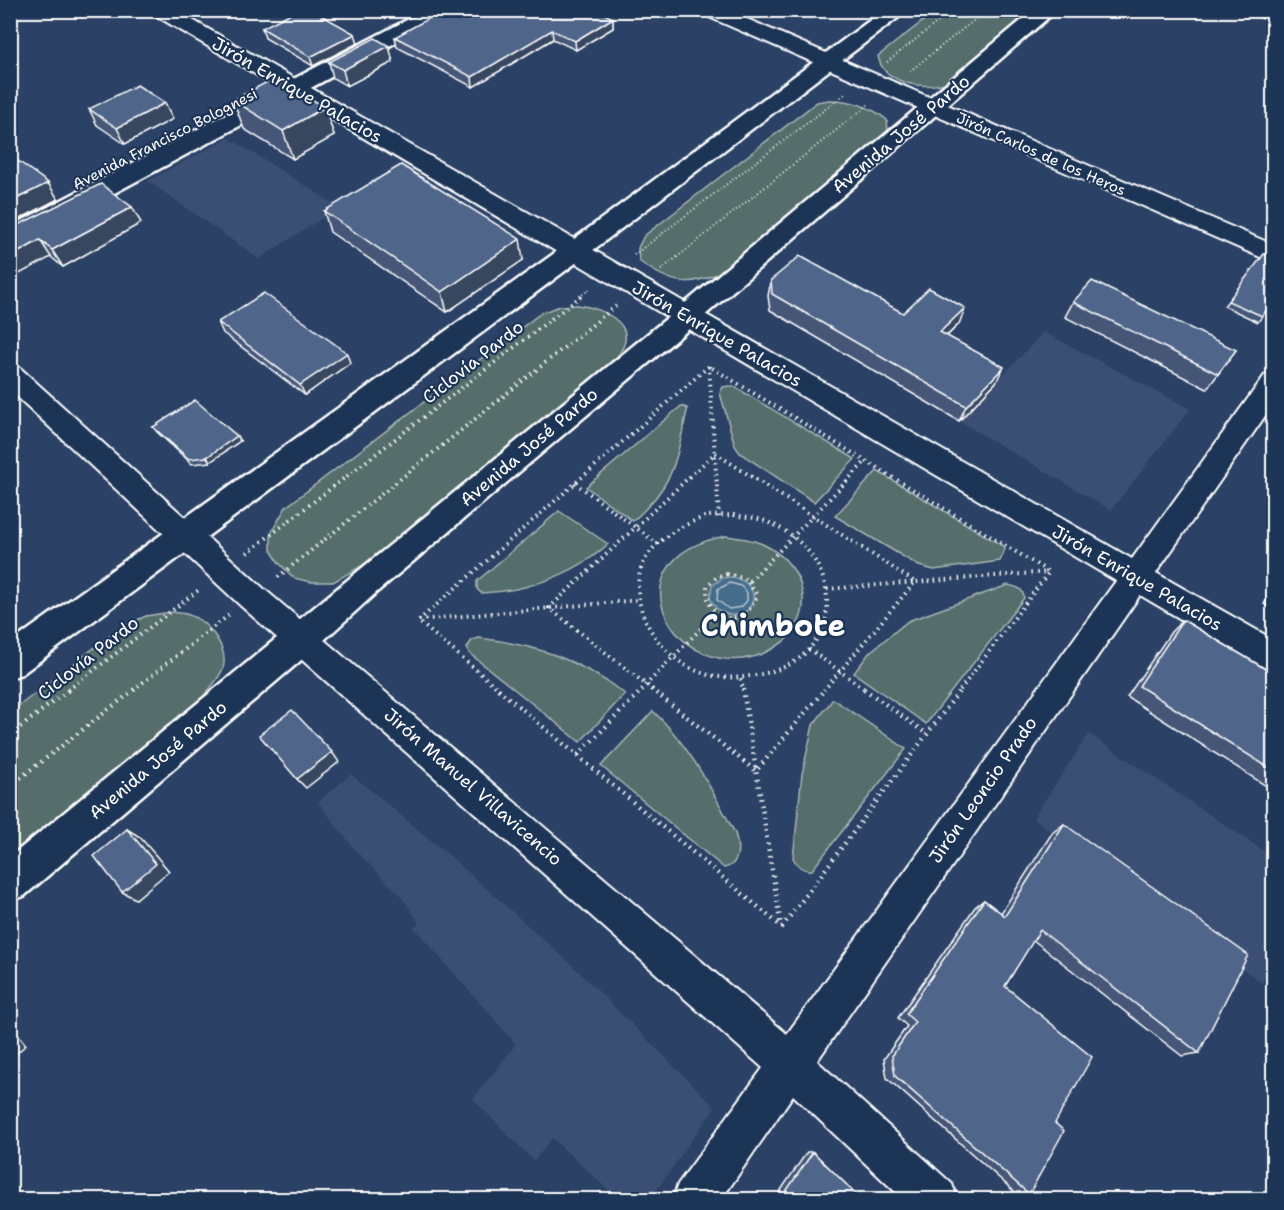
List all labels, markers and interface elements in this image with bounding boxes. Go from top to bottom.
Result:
street label: Jirón Enrique Palacios [208,31,386,149]
street label: Avenida José Pardo [827,69,975,199]
street label: Avenida Francisco Bolognesi [69,84,261,194]
street label: Jirón Carlos de los Heros [953,108,1129,200]
street label: Jirón Enrique Palacios [628,275,806,393]
street label: Ciclovía Pardo [417,315,529,409]
street label: Avenida José Pardo [455,382,603,512]
street label: Jirón Enrique Palacios [1048,519,1226,637]
district label: Chimbote [700,605,846,646]
street label: Ciclovía Pardo [32,611,144,705]
street label: Avenida José Pardo [84,695,232,825]
street label: Jirón Manuel Villavicencio [379,703,567,871]
street label: Jirón Leoncio Prado [923,712,1043,868]

